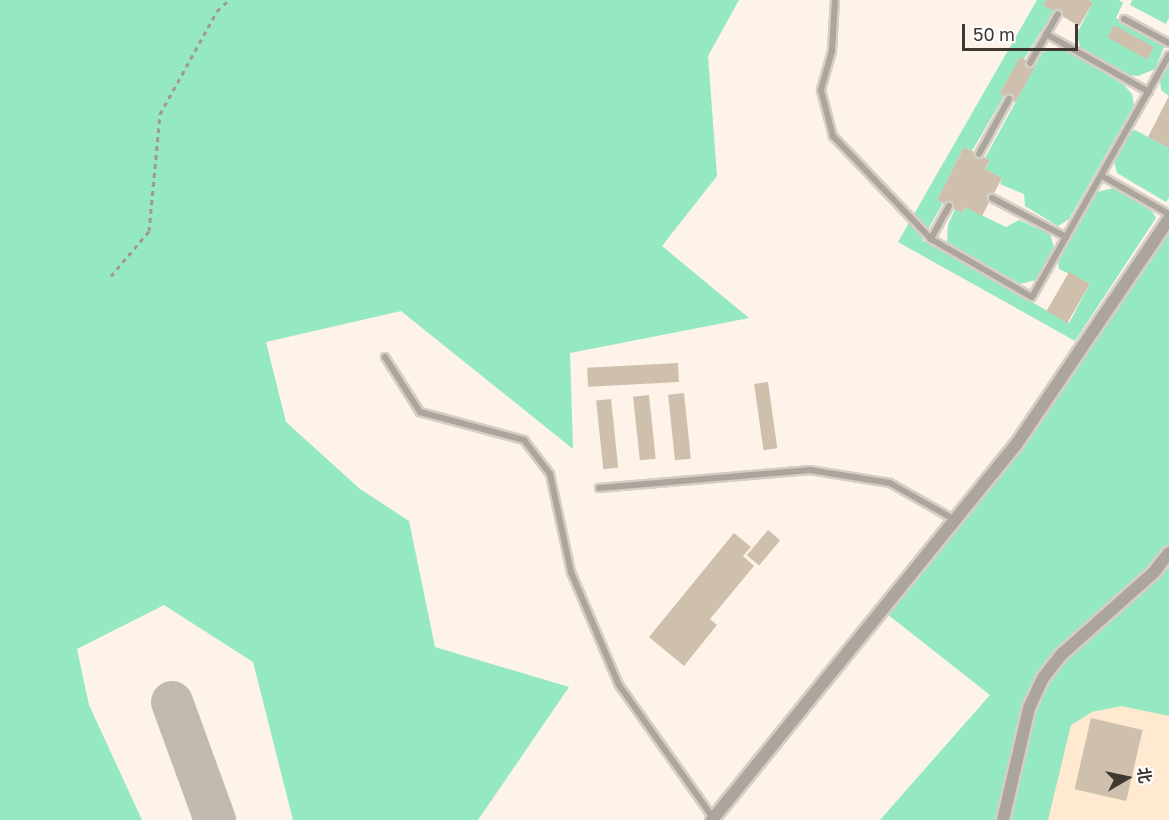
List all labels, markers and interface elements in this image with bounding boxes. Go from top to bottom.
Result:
scale bar [965,12,1080,50]
text: 50 m [973,23,1015,45]
north arrow [1097,748,1157,808]
text: 北 [1134,766,1156,785]

